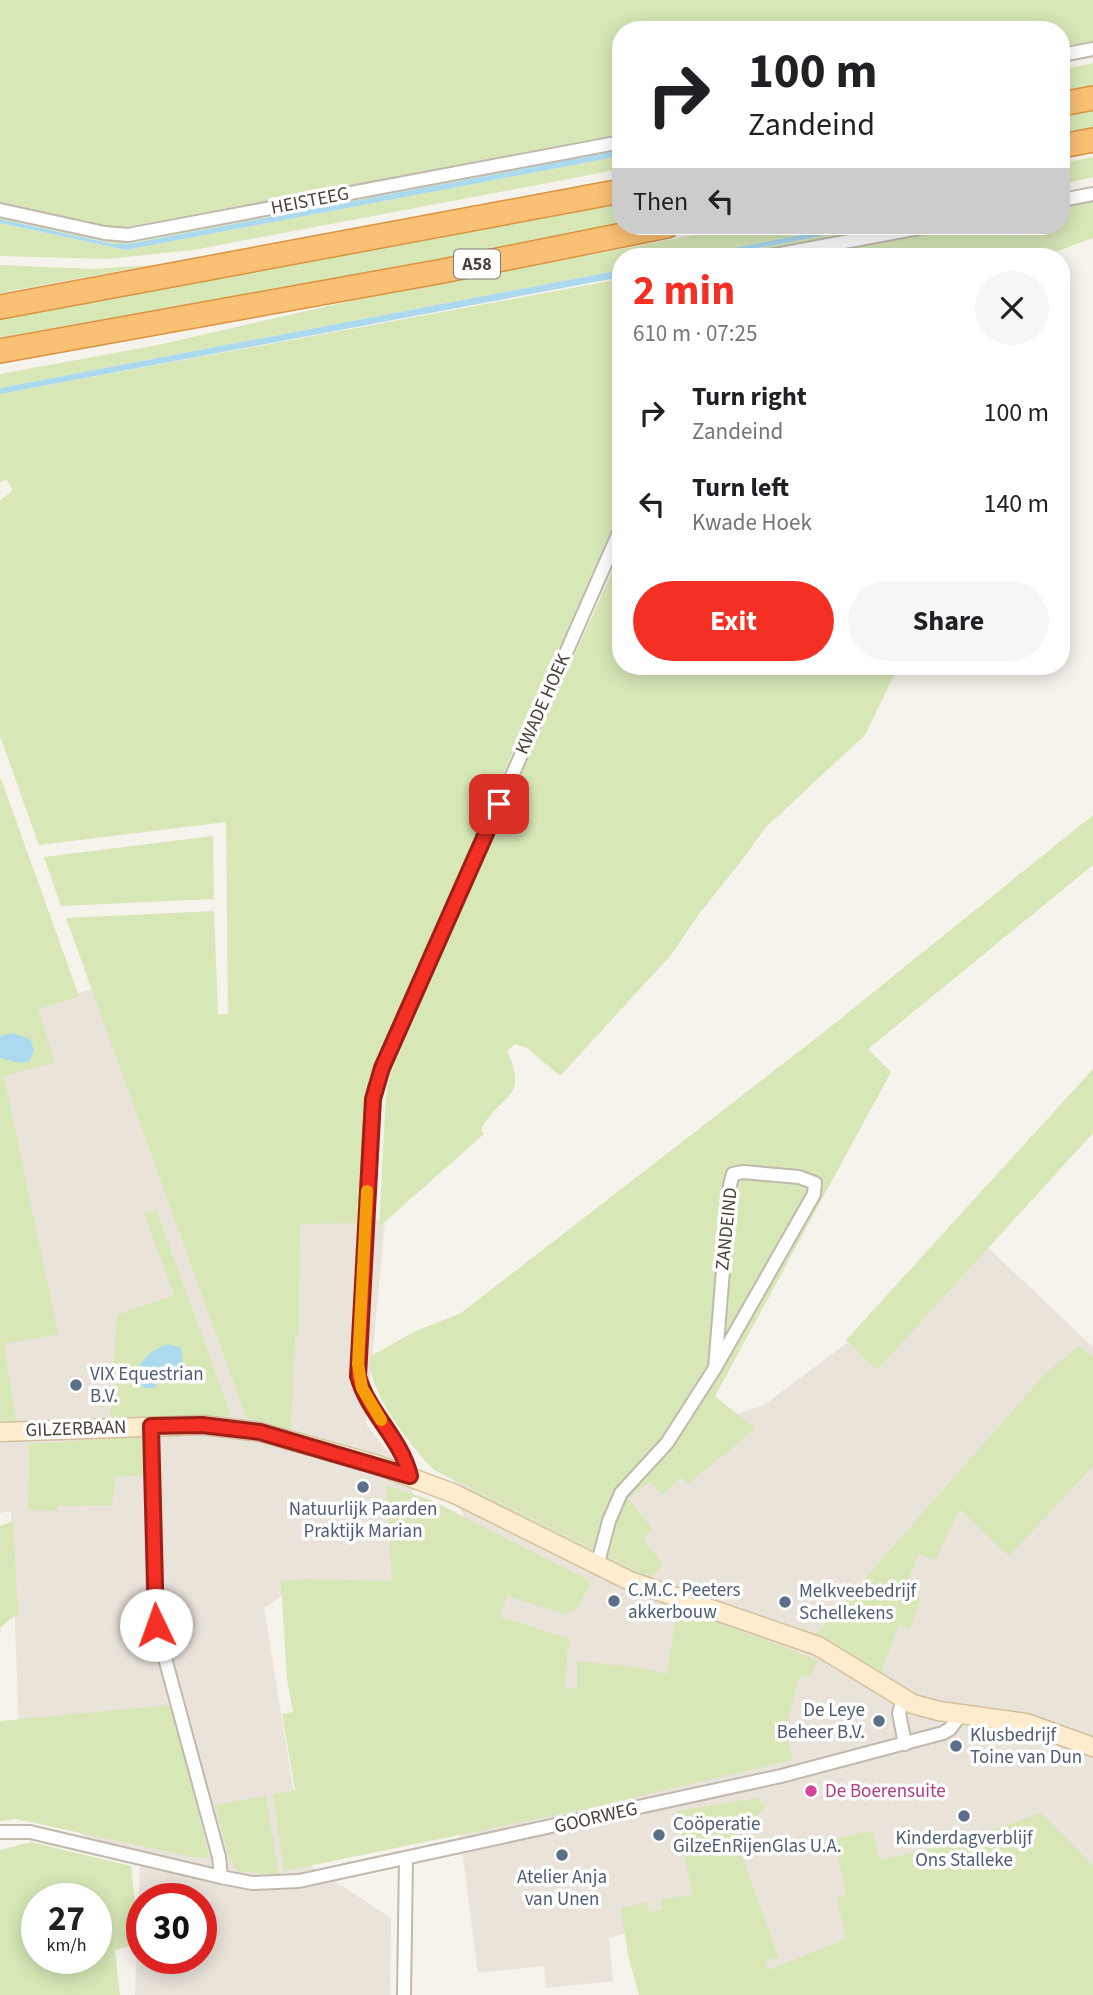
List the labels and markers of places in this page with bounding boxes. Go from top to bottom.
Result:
pin [469,774,529,834]
place label: VIX Equestrian B.V. [90,1361,204,1410]
marker: VIX Equestrian B.V. [68,1377,84,1393]
marker: Natuurlijk Paarden Praktijk Marian [355,1479,371,1495]
place label: Natuurlijk Paarden Praktijk Marian [289,1496,437,1545]
place label: C.M.C. Peeters akkerbouw [628,1577,741,1626]
place label: Melkveebedrijf Schellekens [799,1578,918,1627]
marker: C.M.C. Peeters akkerbouw [606,1593,622,1609]
marker: Melkveebedrijf Schellekens [777,1594,793,1610]
place label: De Leye Beheer B.V. [777,1697,865,1746]
marker: De Leye Beheer B.V. [871,1713,887,1729]
place label: Klusbedrijf Toine van Dun [970,1722,1082,1771]
marker: Klusbedrijf Toine van Dun [948,1738,964,1754]
place label: De Boerensuite [825,1778,946,1805]
marker: De Boerensuite [803,1783,819,1799]
marker: Kinderdagverblijf Ons Stalleke [956,1808,972,1824]
place label: Coöperatie GilzeEnRijenGlas U.A. [673,1811,842,1860]
place label: Kinderdagverblijf Ons Stalleke [895,1825,1034,1874]
marker: Coöperatie GilzeEnRijenGlas U.A. [651,1827,667,1843]
marker: Atelier Anja van Unen [554,1847,570,1863]
place label: Atelier Anja van Unen [517,1864,607,1913]

